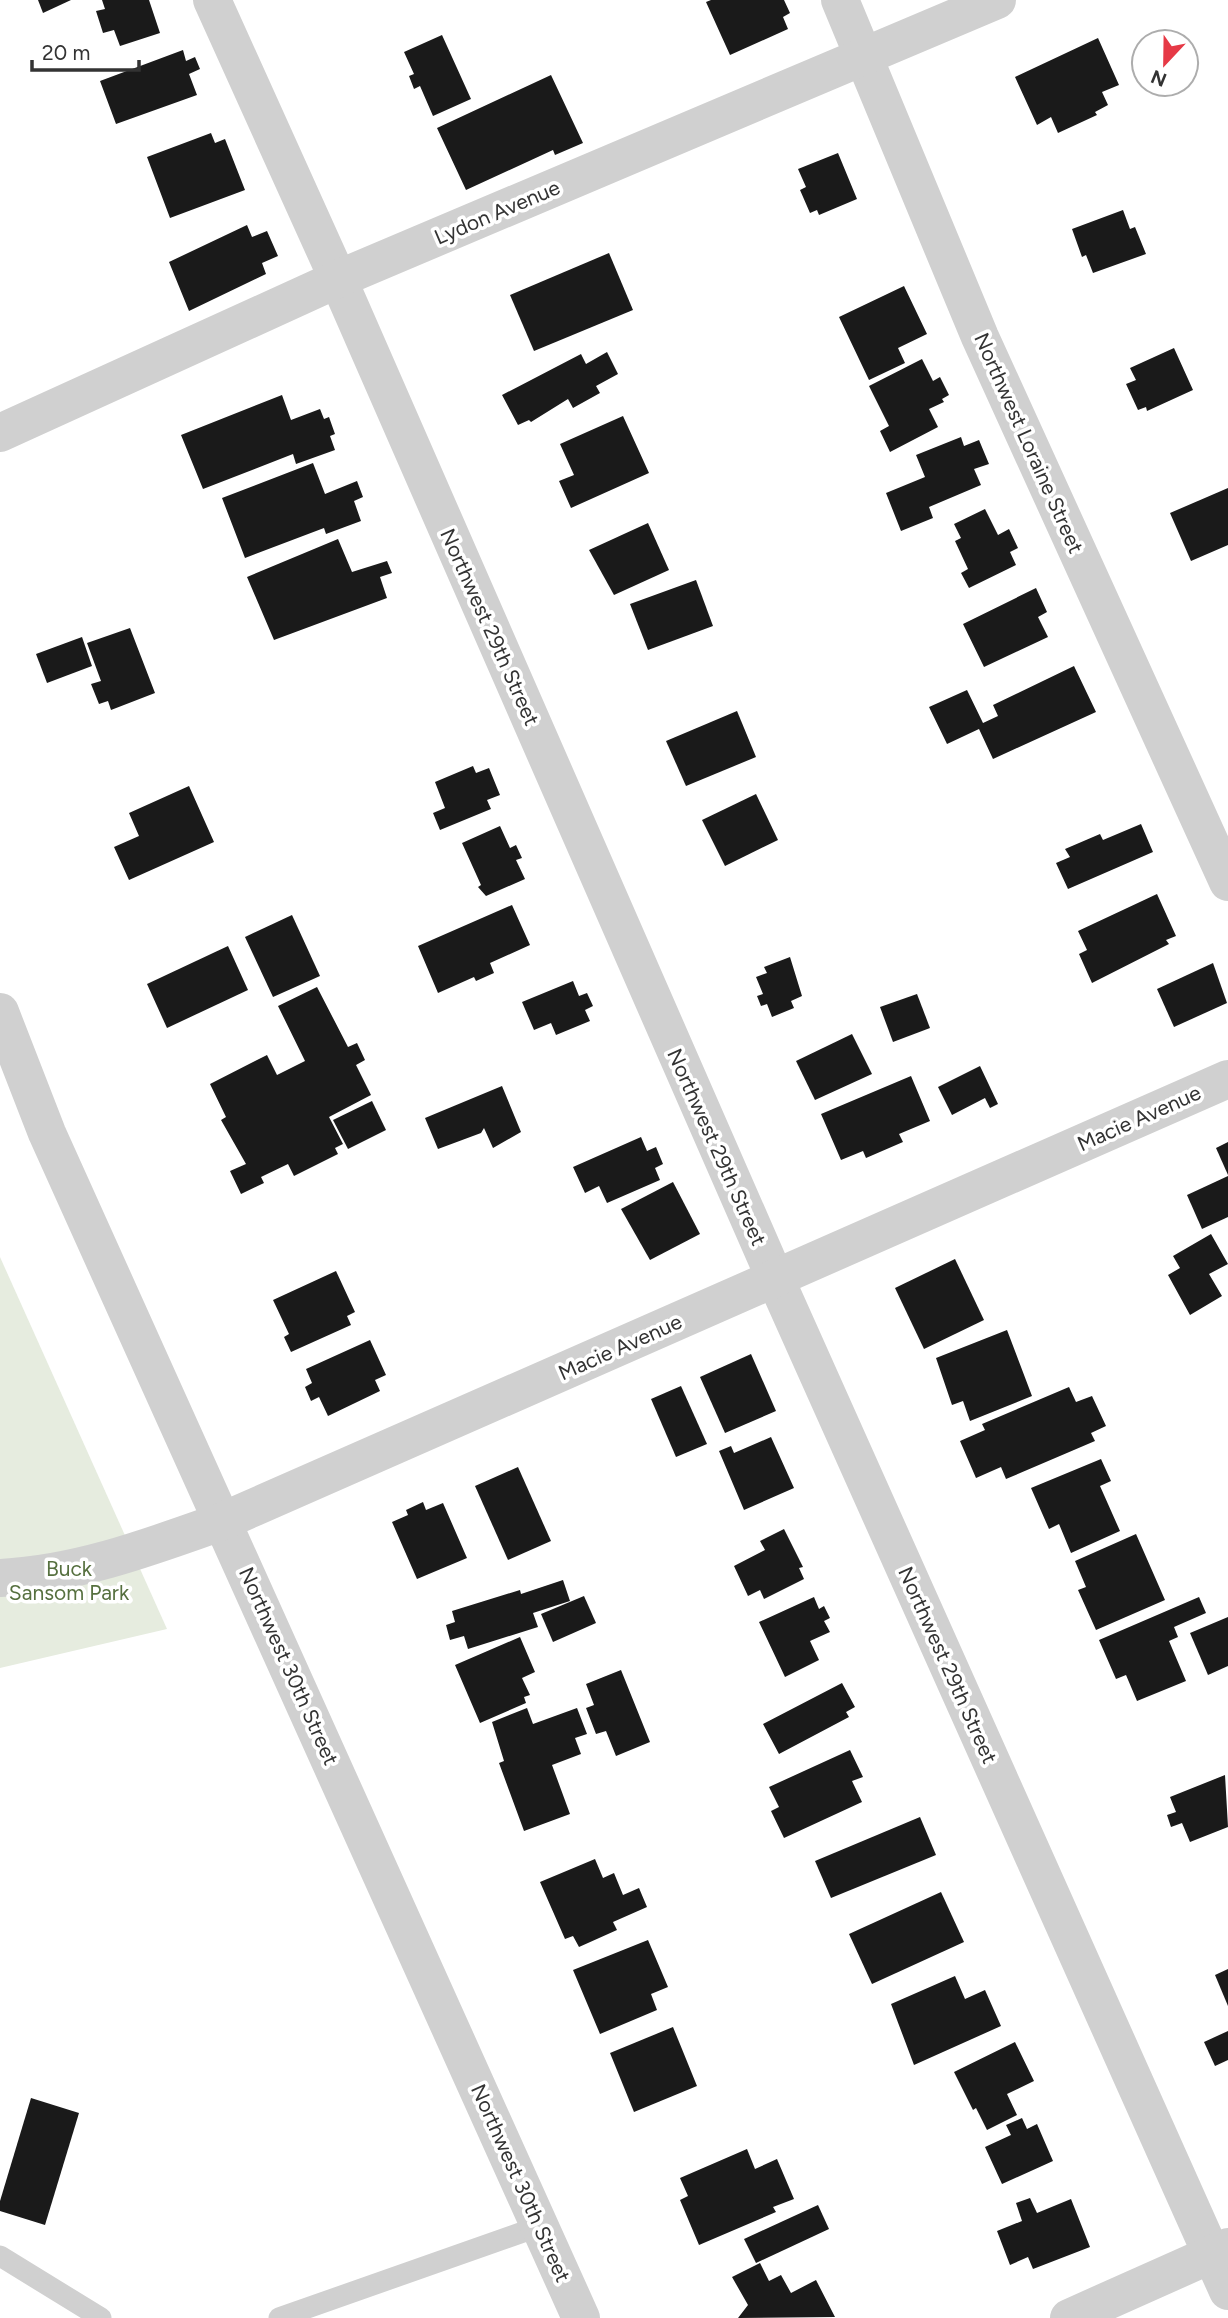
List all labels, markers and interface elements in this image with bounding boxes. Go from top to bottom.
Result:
scale bar [32,28,138,72]
north arrow [1130,28,1200,98]
text: 20 m [42,40,90,65]
text: N [1148,65,1170,92]
street label: Lydon Avenue [430,174,564,250]
street label: Northwest Loraine Street [969,329,1089,557]
street label: Northwest 29th Street [435,525,545,729]
street label: Northwest 29th Street [662,1045,772,1249]
street label: Macie Avenue [1073,1080,1205,1156]
street label: Macie Avenue [554,1309,686,1385]
park label: Buck Sansom Park [9,1556,130,1605]
street label: Northwest 30th Street [234,1563,344,1769]
street label: Northwest 29th Street [893,1563,1003,1767]
street label: Northwest 30th Street [466,2080,576,2286]

